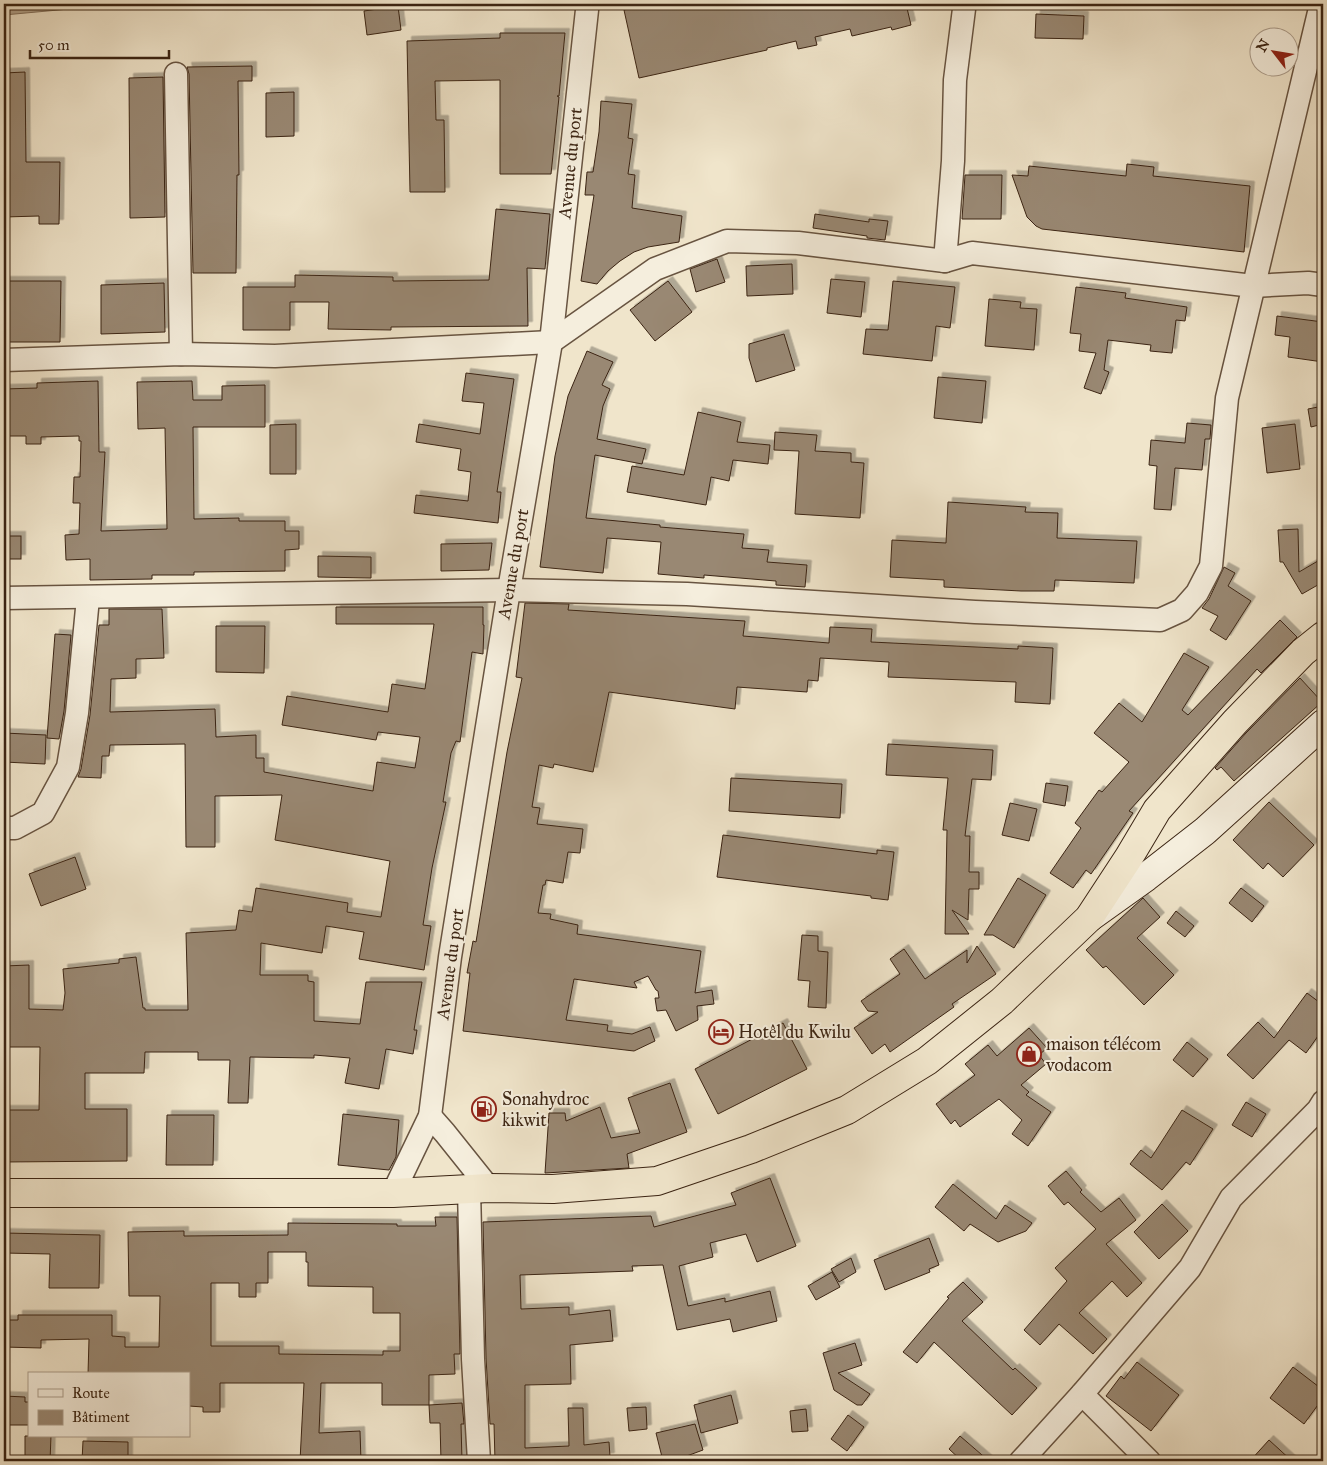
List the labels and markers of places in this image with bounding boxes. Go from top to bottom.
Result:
hotel icon: Hotêl du Kwilu [708,1019,734,1045]
place label: Hotêl du Kwilu [738,1021,851,1043]
place label: maison télécom vodacom [1045,1033,1161,1076]
shop icon: maison télécom vodacom [1016,1041,1042,1067]
place label: Sonahydroc kikwit [502,1088,590,1131]
fuel station icon: Sonahydroc kikwit [471,1096,497,1122]

